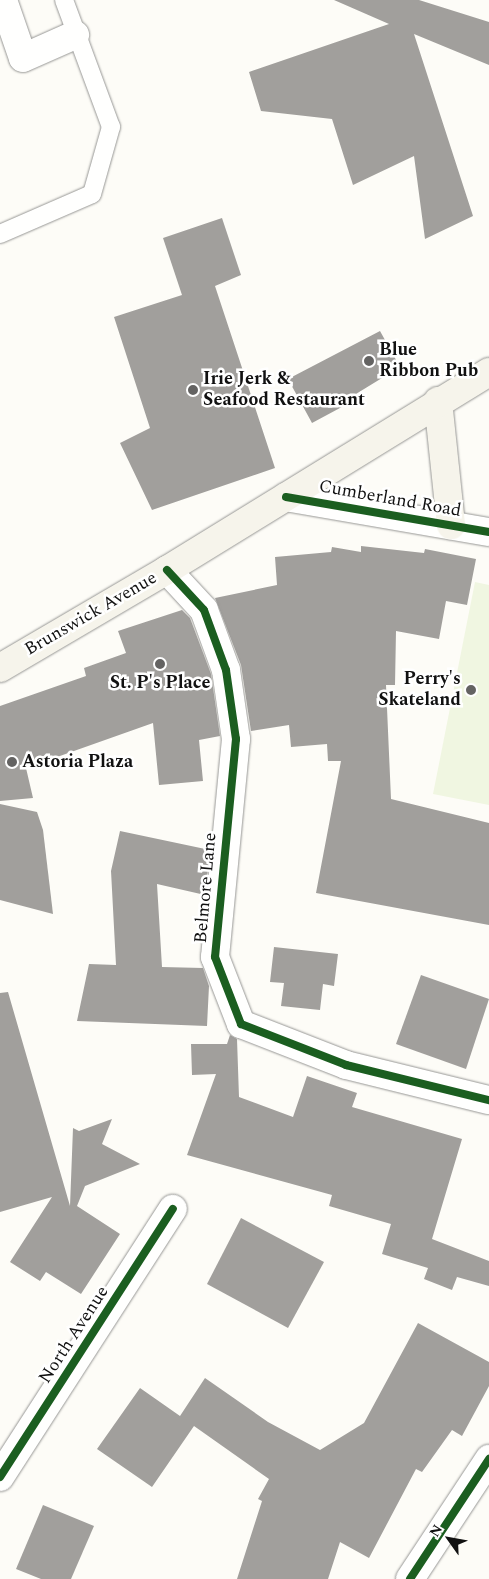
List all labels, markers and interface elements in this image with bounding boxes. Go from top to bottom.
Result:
place label: Blue Ribbon Pub [379,340,478,382]
marker: Blue Ribbon Pub [363,355,375,367]
place label: Irie Jerk & Seafood Restaurant [203,369,365,412]
marker: Irie Jerk & Seafood Restaurant [187,384,199,396]
street label: Cumberland Road [317,476,463,522]
street label: Brunswick Avenue [21,567,161,661]
marker: St. P's Place [154,658,166,670]
place label: Perry's Skateland [378,669,461,712]
place label: St. P's Place [110,672,210,694]
marker: Perry's Skateland [465,684,477,696]
place label: Astoria Plaza [22,751,133,773]
marker: Astoria Plaza [6,756,18,768]
street label: Belmore Lane [190,832,222,944]
street label: North Avenue [34,1282,114,1388]
north arrow [424,1514,474,1564]
text: N [424,1520,448,1541]

